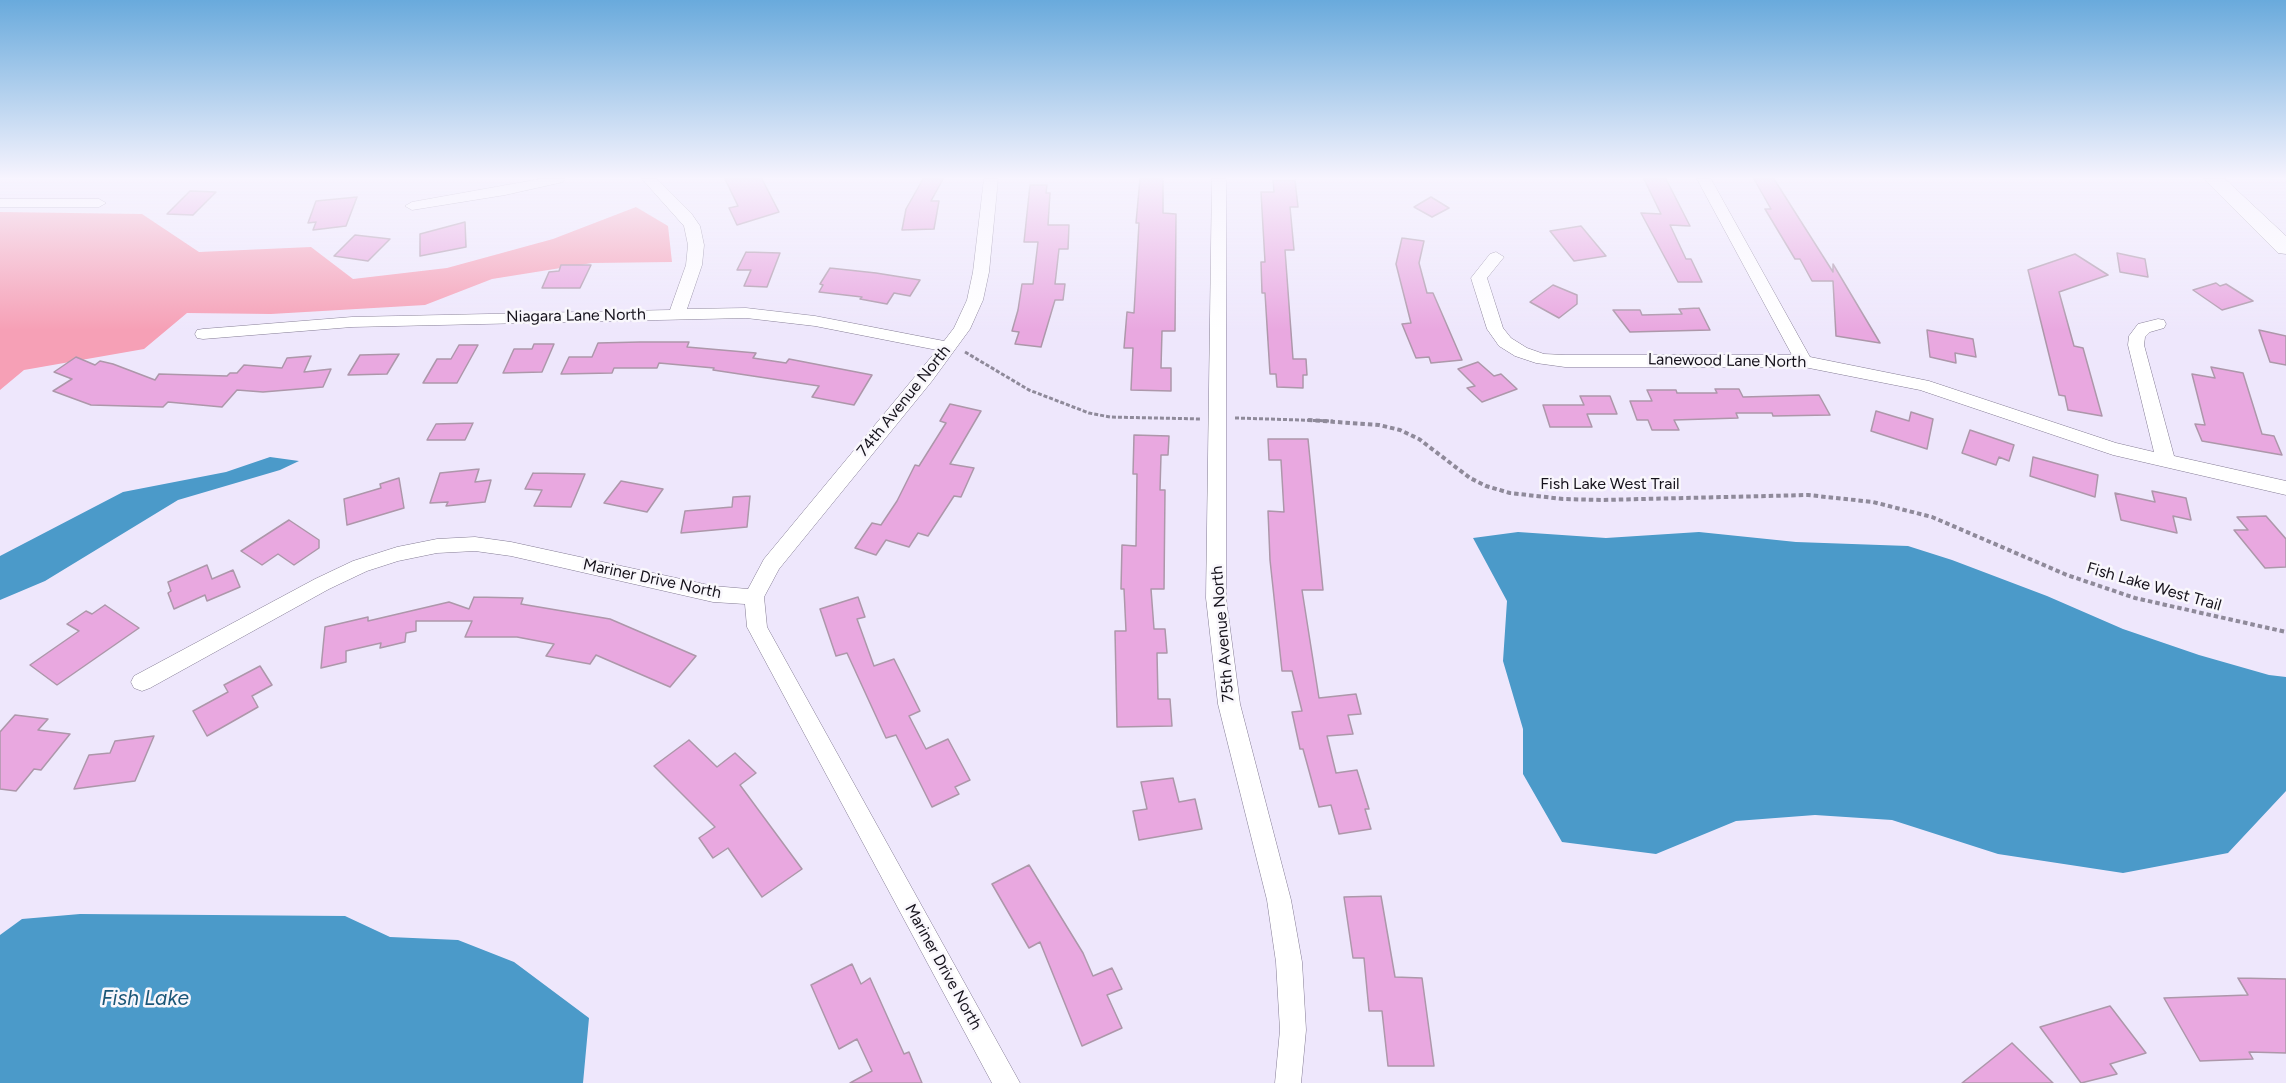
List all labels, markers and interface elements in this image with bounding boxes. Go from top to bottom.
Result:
street label: Niagara Lane North [506,305,646,327]
street label: 74th Avenue North [853,342,955,460]
street label: Lanewood Lane North [1648,350,1806,372]
street label: Fish Lake West Trail [1540,474,1680,494]
street label: Mariner Drive North [581,555,723,603]
street label: Fish Lake West Trail [2084,559,2224,615]
street label: 75th Avenue North [1207,565,1239,703]
street label: Mariner Drive North [900,901,986,1033]
water label: Fish Lake [101,986,189,1012]

